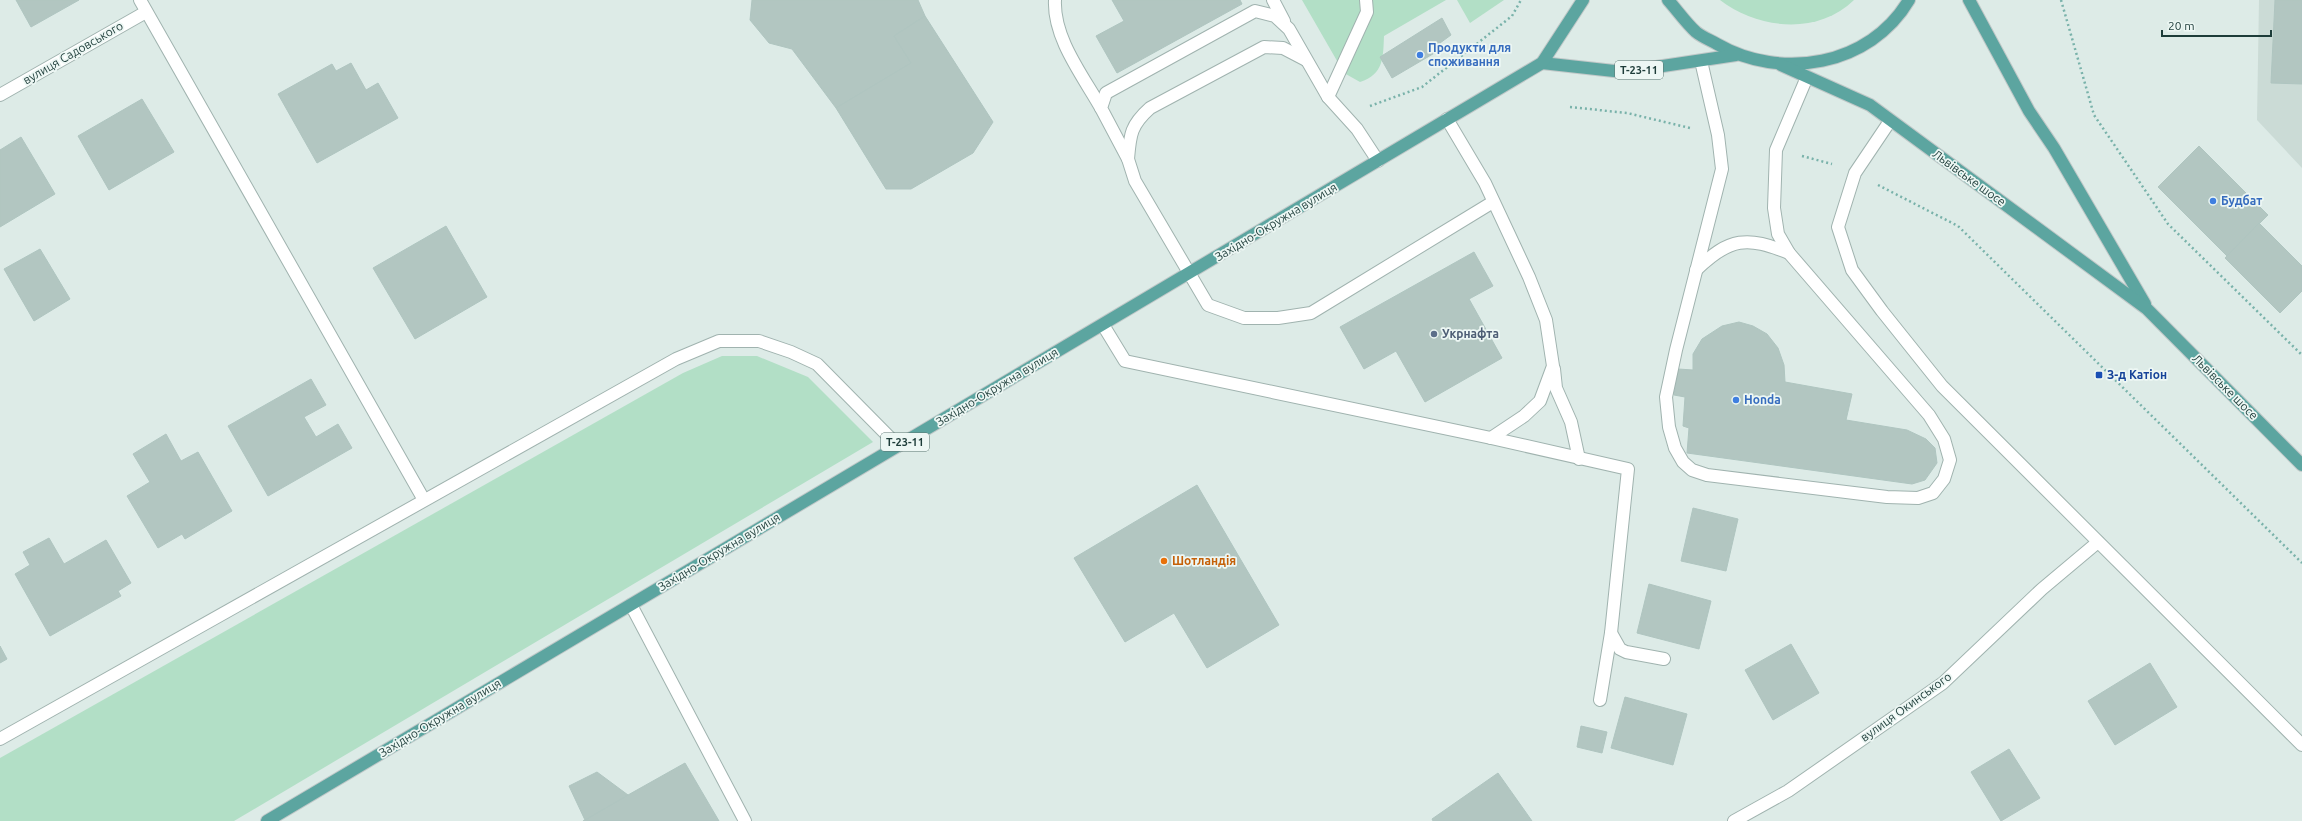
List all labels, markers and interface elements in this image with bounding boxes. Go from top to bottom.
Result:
scale bar [2162,12,2271,38]
street label: вулиця Садовського [20,19,125,87]
text: 20 m [2168,19,2195,32]
place label: Продукти для споживання [1428,41,1511,68]
marker: Продукти для споживання [1415,50,1425,60]
road number: Т-23-11 [1615,61,1663,79]
street label: Львівське шосе [1930,147,2008,208]
street label: Західно-Окружна вулиця [1213,180,1339,263]
place label: Будбат [2221,194,2262,207]
marker: Будбат [2208,196,2218,206]
place label: Укрнафта [1442,327,1499,340]
marker: Укрнафта [1429,329,1439,339]
street label: Західно-Окружна вулиця [934,345,1060,428]
street label: Львівське шосе [2190,351,2261,422]
place label: З-д Катіон [2107,368,2167,381]
marker: З-д Катіон [2094,370,2104,380]
place label: Honda [1744,393,1781,406]
marker: Honda [1731,395,1741,405]
road number: Т-23-11 [881,433,929,451]
street label: Західно-Окружна вулиця [656,510,782,593]
place label: Шотландія [1172,554,1236,567]
marker: Шотландія [1159,556,1169,566]
street label: вулиця Окинського [1858,669,1954,744]
street label: Західно-Окружна вулиця [377,676,503,759]

